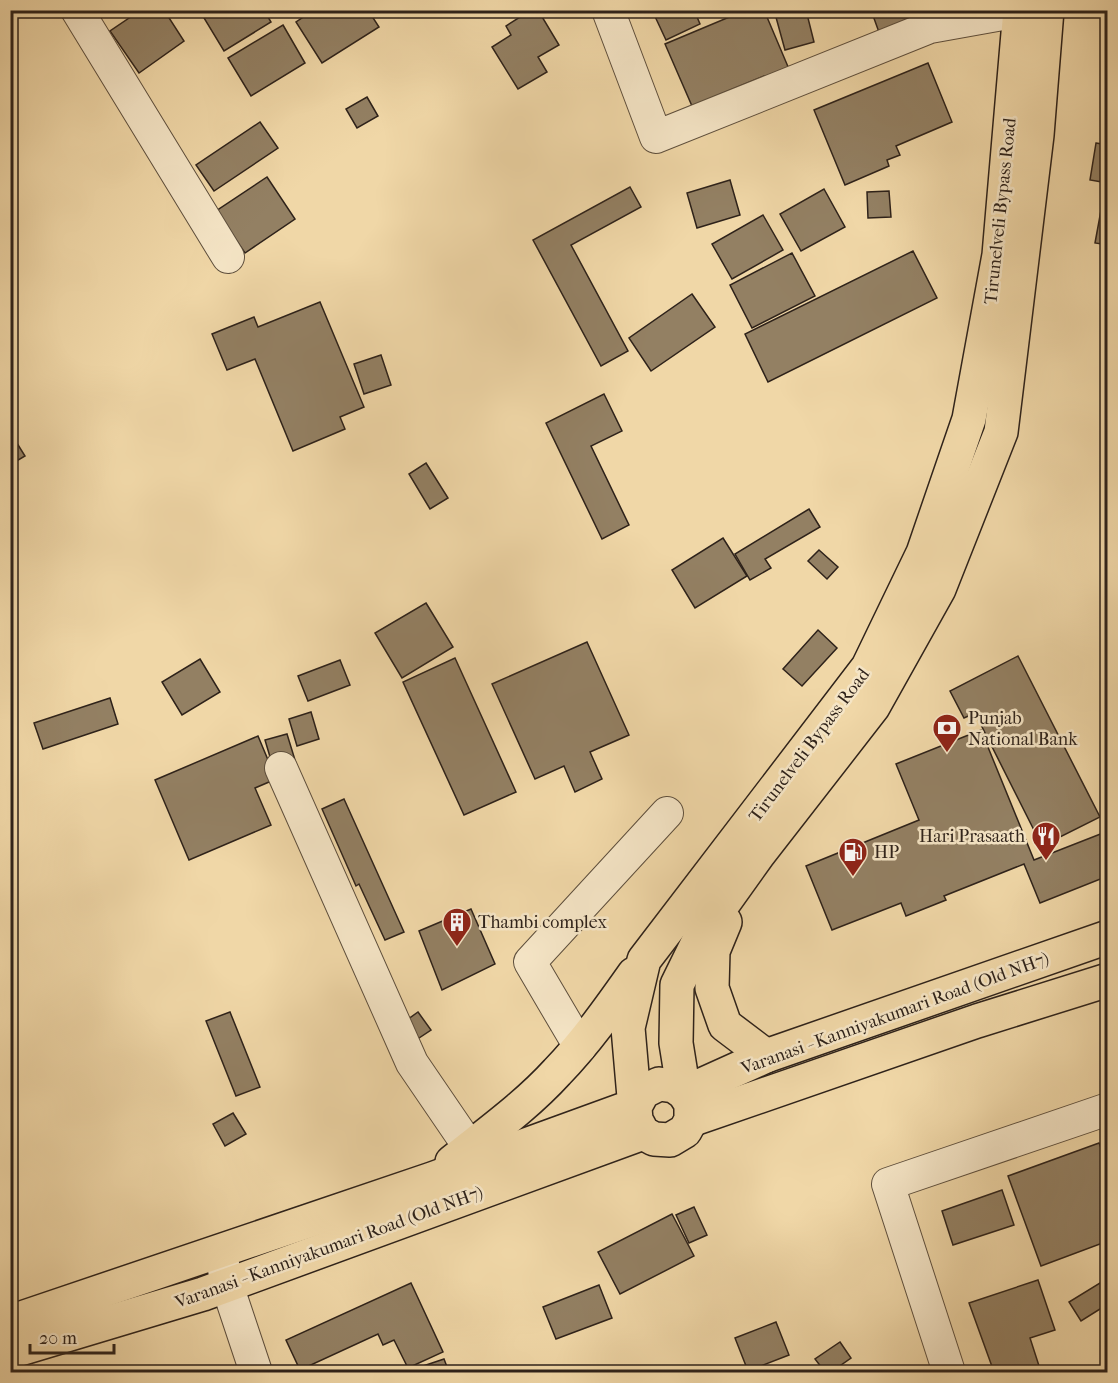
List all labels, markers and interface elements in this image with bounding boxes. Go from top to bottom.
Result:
street label: Tirunelveli Bypass Road [980,117,1021,305]
street label: Tirunelveli Bypass Road [745,664,874,826]
place label: Punjab National Bank [968,708,1078,750]
bank icon: Punjab National Bank [931,712,963,754]
restaurant icon: Hari Prasaath [1030,820,1062,862]
place label: Hari Prasaath [919,826,1025,847]
fuel station icon: HP [837,836,869,878]
place label: HP [874,842,899,863]
building icon: Thambi complex [441,906,473,948]
place label: Thambi complex [478,912,607,933]
street label: Varanasi - Kanniyakumari Road (Old NH7) [737,948,1052,1079]
street label: Varanasi - Kanniyakumari Road (Old NH7) [171,1182,486,1313]
scale bar [30,1317,114,1355]
text: 20 m [39,1328,77,1349]

